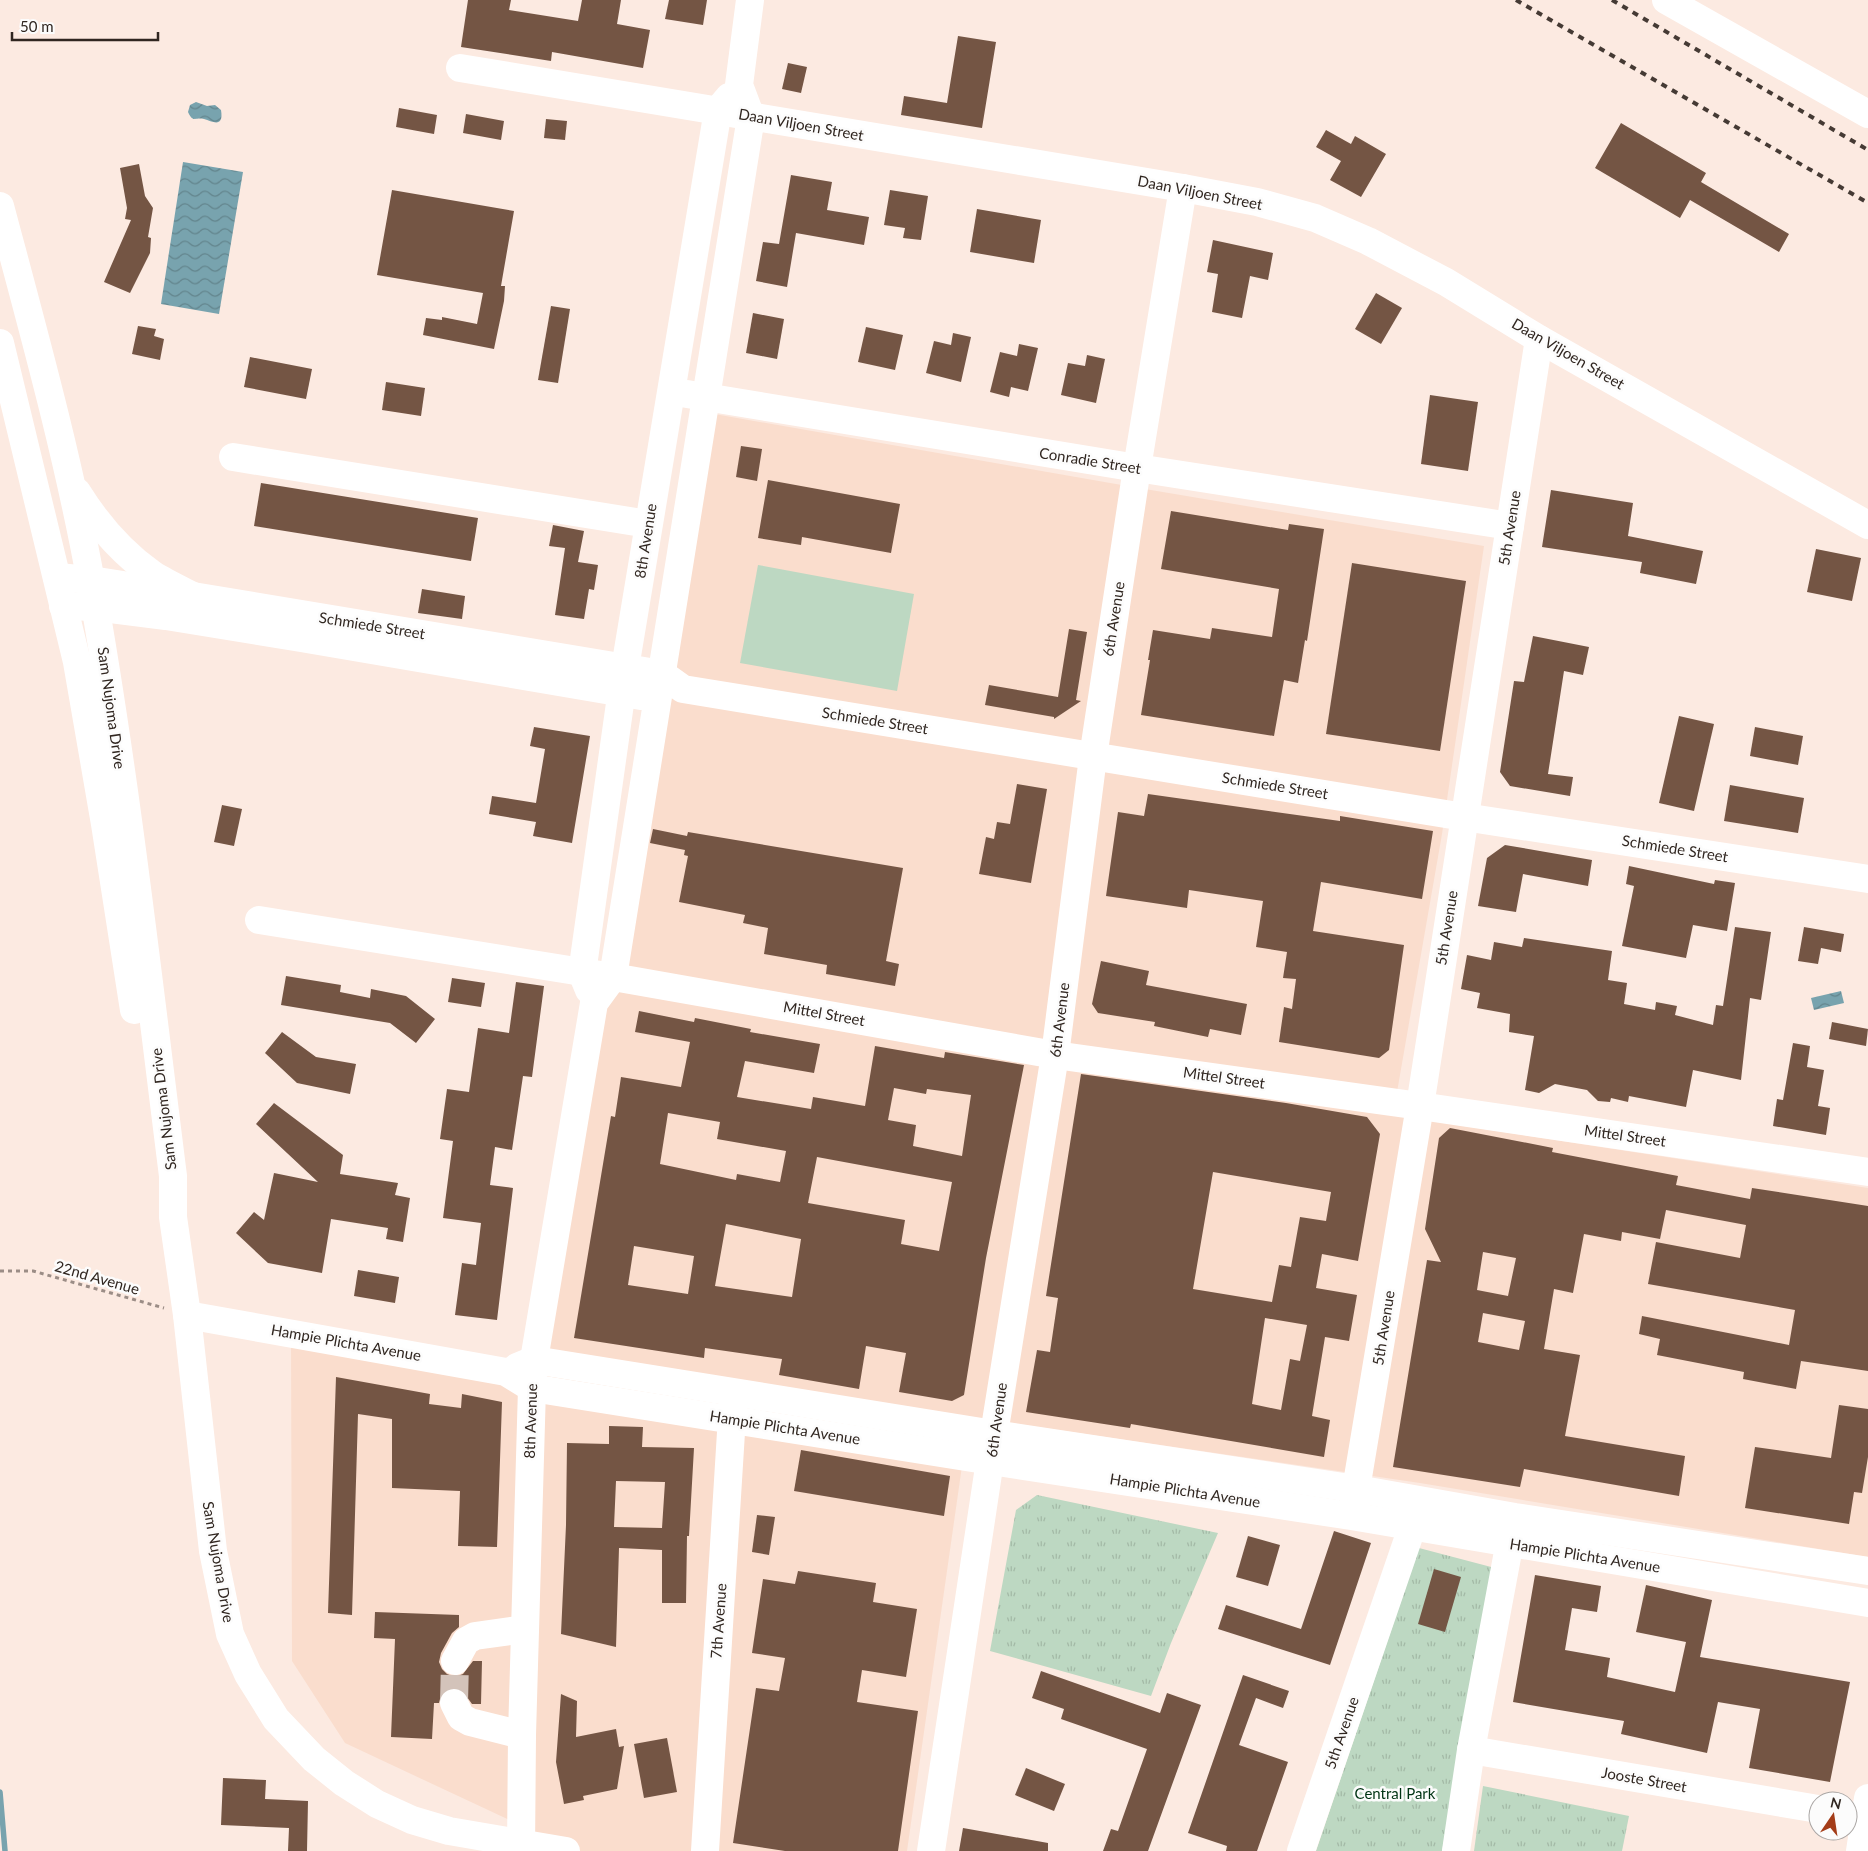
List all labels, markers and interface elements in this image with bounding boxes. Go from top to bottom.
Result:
scale bar [12,10,159,42]
text: 50 m [20,17,54,35]
street label: Daan Viljoen Street [737,104,866,144]
street label: Daan Viljoen Street [1136,171,1265,213]
street label: Daan Viljoen Street [1509,314,1628,393]
street label: Conradie Street [1038,443,1143,477]
street label: 5th Avenue [1494,489,1524,567]
street label: 8th Avenue [630,502,660,580]
street label: 6th Avenue [1098,580,1128,658]
street label: Schmiede Street [318,608,427,642]
street label: Sam Nujoma Drive [95,646,129,770]
street label: Schmiede Street [821,703,930,737]
street label: Schmiede Street [1221,768,1330,802]
street label: Schmiede Street [1621,831,1730,865]
street label: 5th Avenue [1431,889,1461,967]
street label: 6th Avenue [1045,981,1073,1058]
street label: Mittel Street [782,997,867,1029]
street label: Sam Nujoma Drive [147,1047,179,1171]
street label: Mittel Street [1182,1062,1267,1092]
street label: Mittel Street [1583,1120,1668,1150]
street label: 22nd Avenue [53,1256,142,1298]
street label: 5th Avenue [1368,1289,1398,1367]
street label: Hampie Plichta Avenue [270,1320,423,1364]
street label: 6th Avenue [982,1381,1010,1458]
street label: 8th Avenue [520,1383,540,1459]
street label: Hampie Plichta Avenue [709,1406,862,1448]
street label: Hampie Plichta Avenue [1109,1469,1262,1511]
street label: Sam Nujoma Drive [199,1500,239,1624]
street label: Hampie Plichta Avenue [1509,1534,1662,1576]
street label: 7th Avenue [706,1583,730,1659]
street label: 5th Avenue [1320,1694,1362,1771]
street label: Jooste Street [1600,1763,1689,1795]
park label: Central Park [1355,1784,1436,1802]
north arrow [1808,1791,1858,1841]
text: N [1829,1793,1843,1812]

